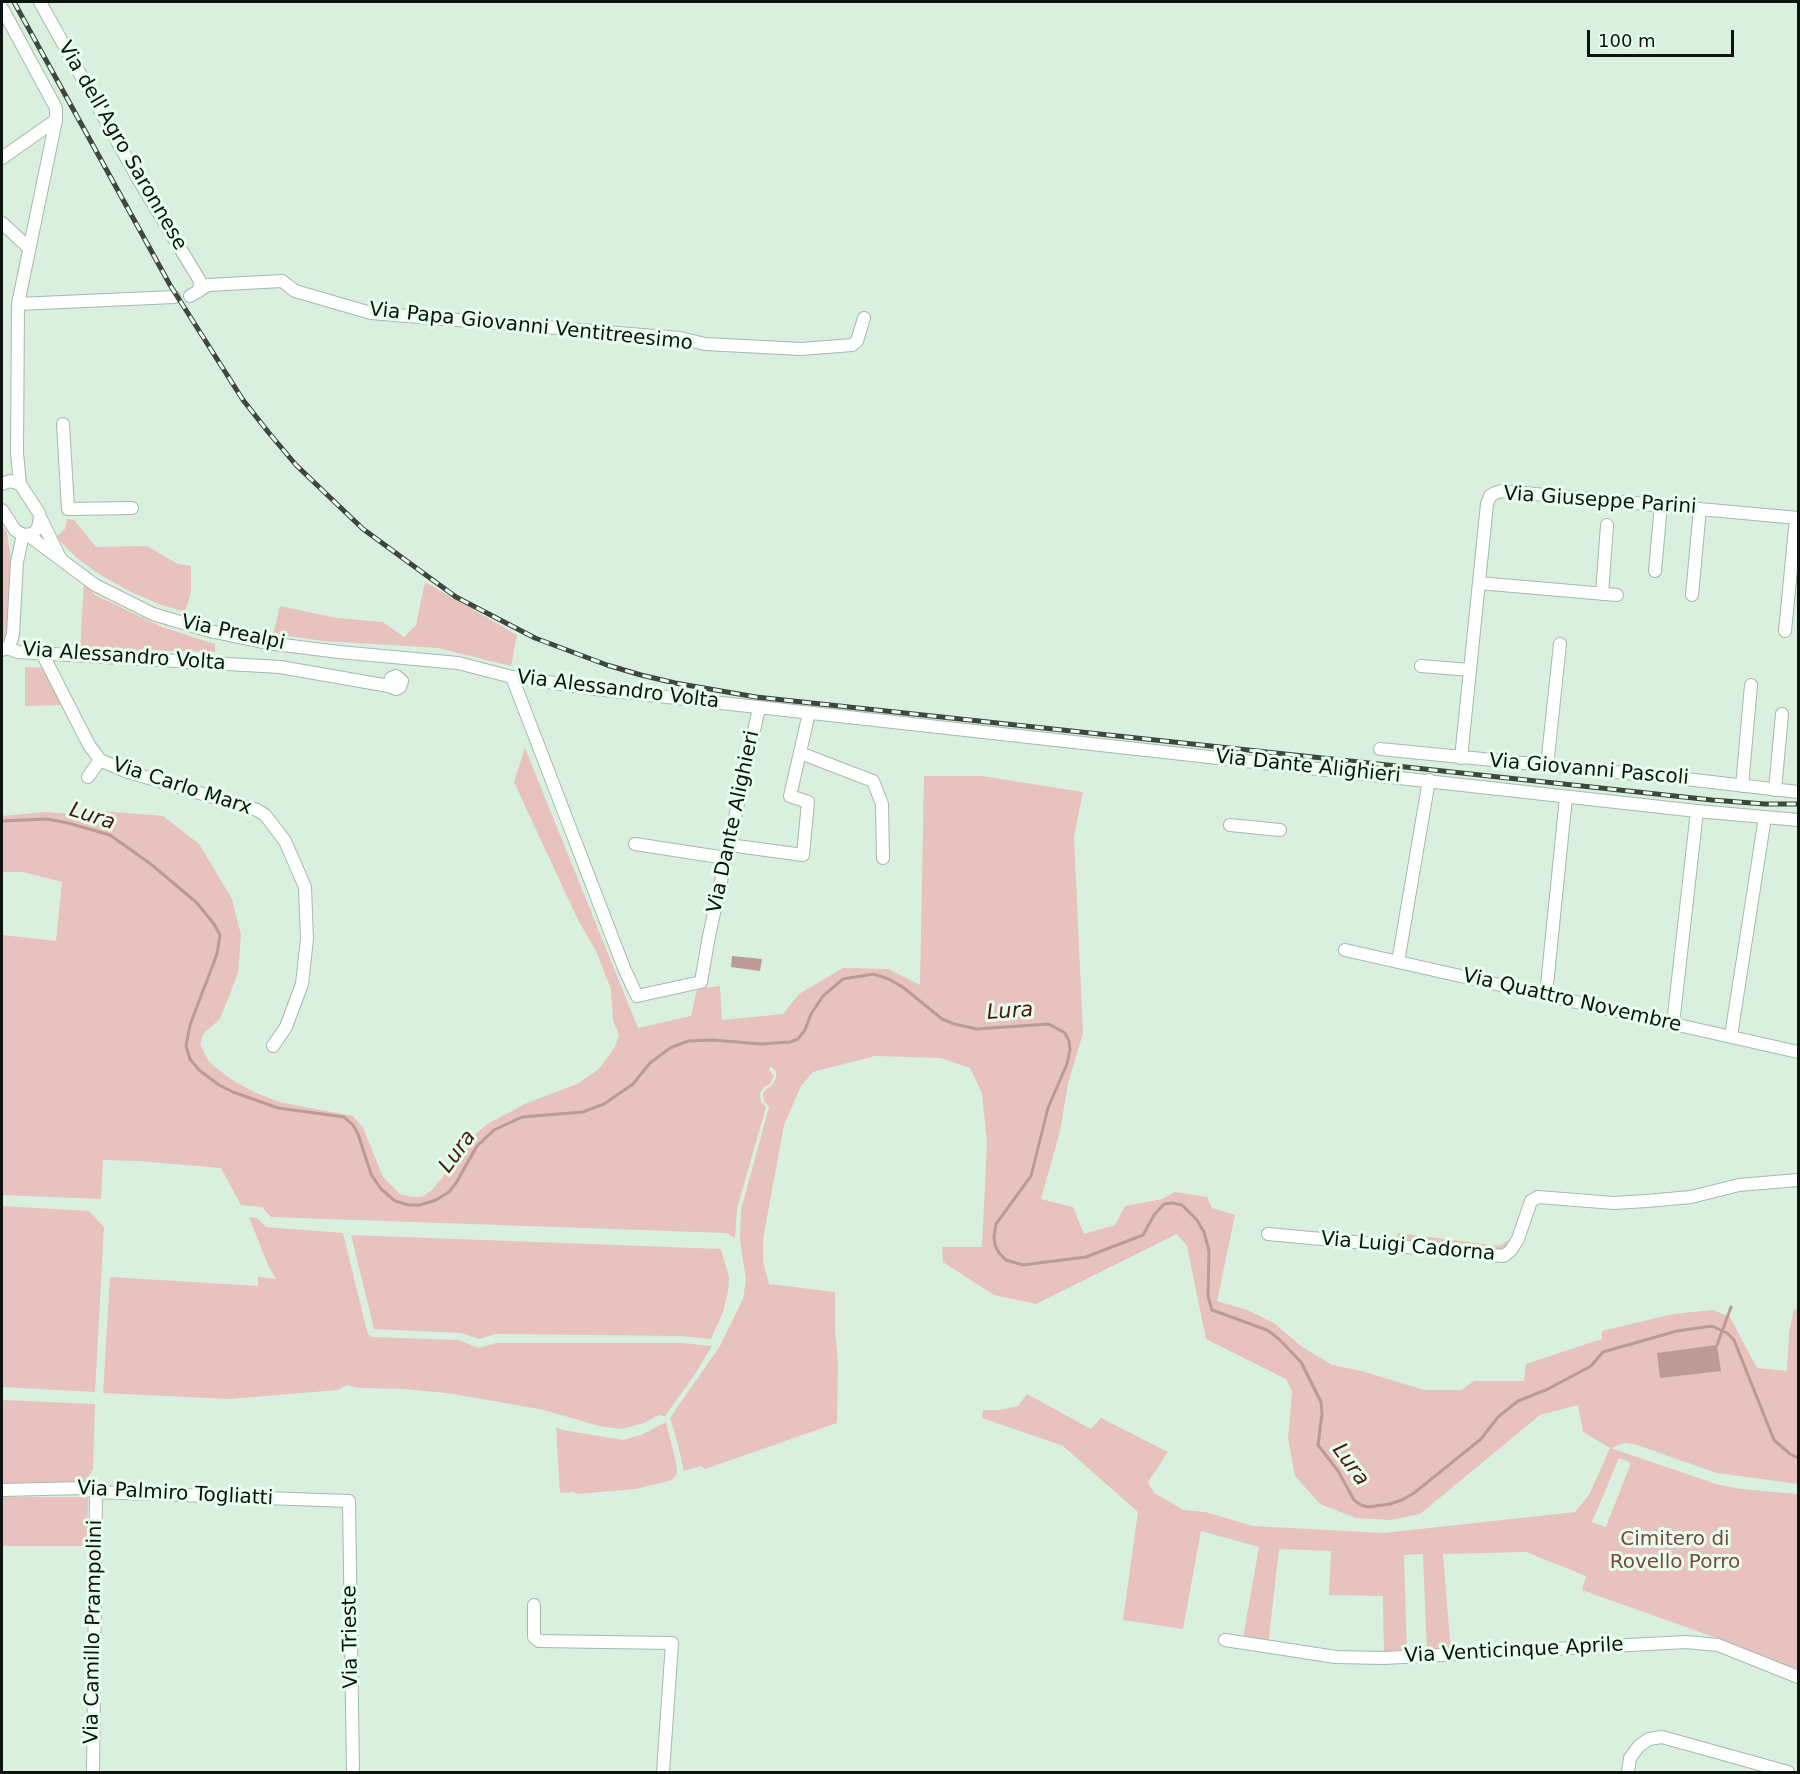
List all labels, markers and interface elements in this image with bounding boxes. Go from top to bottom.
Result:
scale bar [1590,18,1737,56]
text: 100 m [1598,30,1656,51]
street label: Via dell'Agro Saronnese [52,37,192,255]
street label: Via Papa Giovanni Ventitreesimo [368,298,694,356]
street label: Via Giuseppe Parini [1503,482,1697,520]
street label: Via Prealpi [179,610,287,656]
street label: Via Alessandro Volta [22,638,226,676]
street label: Via Alessandro Volta [515,666,721,714]
street label: Via Dante Alighieri [703,729,765,915]
street label: Via Dante Alighieri [1214,745,1402,789]
street label: Via Giovanni Pascoli [1488,749,1690,791]
street label: Via Carlo Marx [109,753,255,821]
water label: Lura [66,798,118,836]
street label: Via Quattro Novembre [1460,964,1684,1038]
water label: Lura [986,998,1034,1026]
water label: Lura [434,1126,482,1178]
street label: Via Luigi Cadorna [1320,1227,1496,1267]
water label: Lura [1326,1439,1374,1491]
street label: Via Palmiro Togliatti [76,1477,274,1511]
street label: Via Camillo Prampolini [80,1520,108,1744]
park label: Cimitero di Rovello Porro [1610,1528,1740,1575]
street label: Via Trieste [338,1585,364,1689]
street label: Via Venticinque Aprile [1404,1633,1624,1669]

